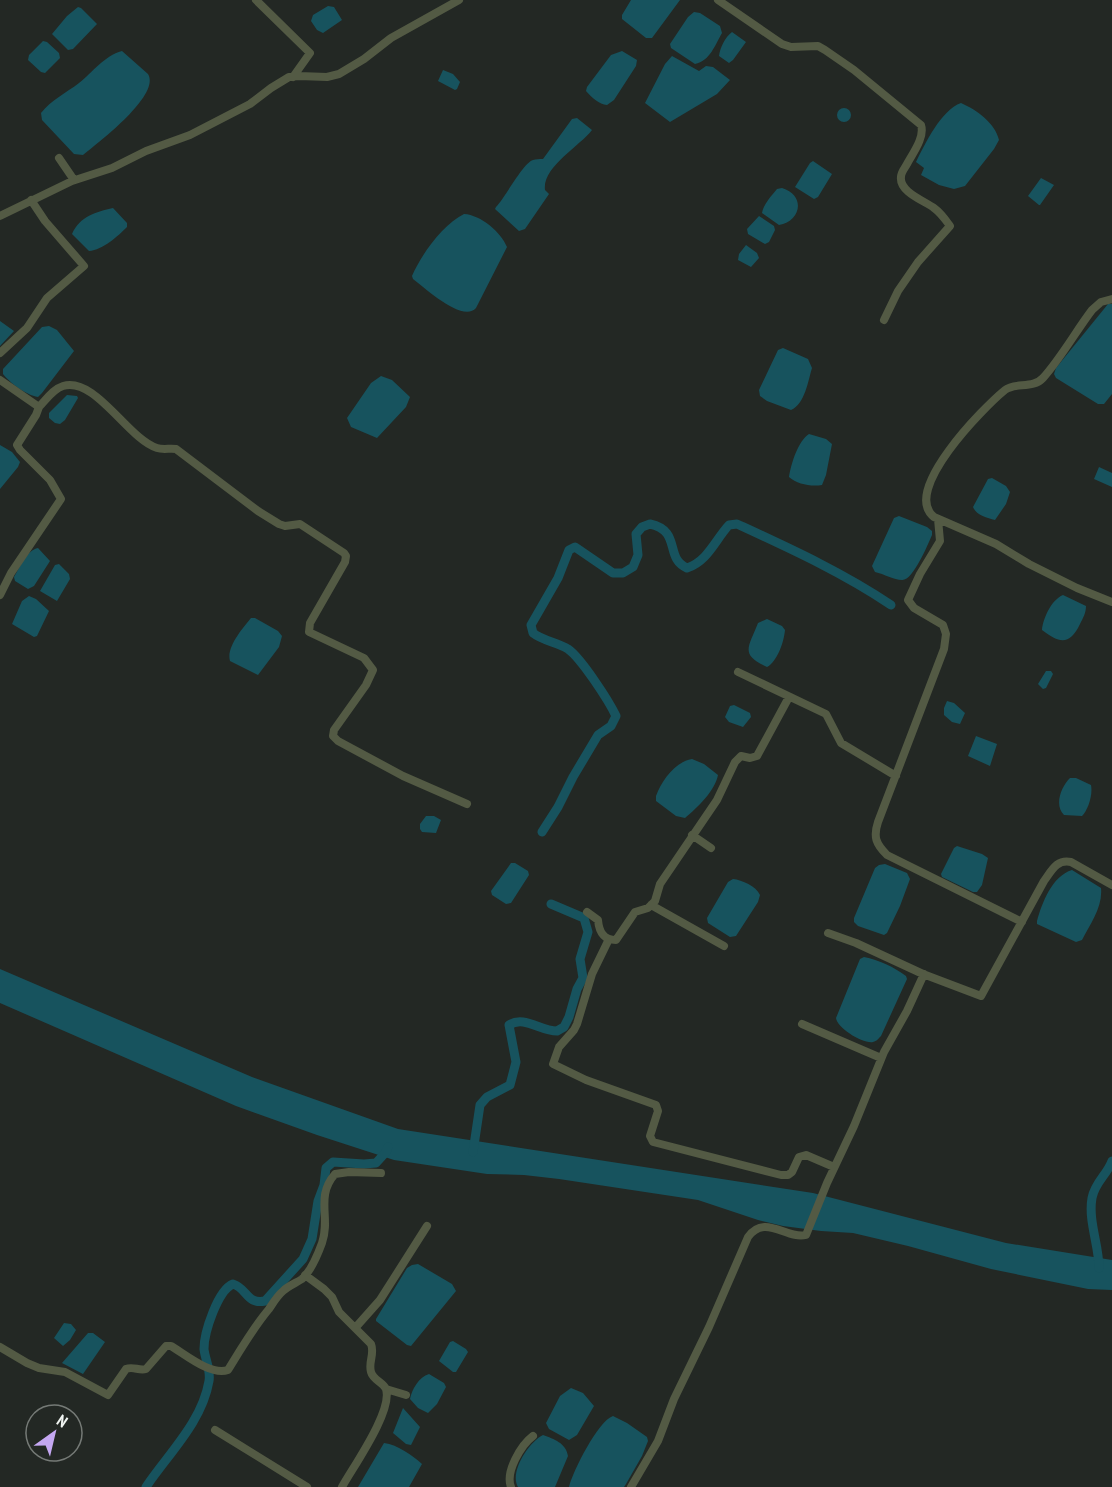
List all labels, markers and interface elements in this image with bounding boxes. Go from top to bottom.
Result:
north arrow [24,1403,84,1463]
text: N [53,1410,72,1431]

